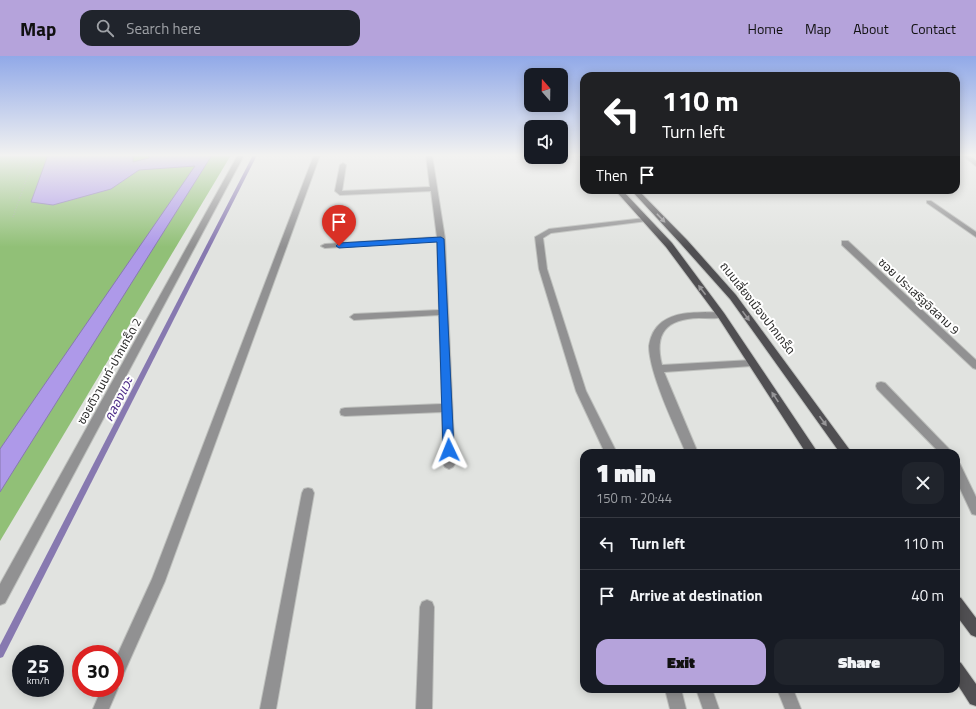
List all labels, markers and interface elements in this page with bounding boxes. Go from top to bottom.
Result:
search box [80,10,360,46]
text: Map [20,14,56,43]
icon: search [94,17,116,39]
text: Search here [126,17,201,40]
text: Home [748,18,783,39]
text: Map [805,18,831,39]
text: About [853,18,889,39]
text: Contact [911,18,956,39]
north arrow [524,68,568,112]
map controls [524,68,568,164]
text: 110 m [662,79,739,122]
icon: left [596,88,648,140]
text: Turn left [662,118,725,145]
button: sound [524,120,568,164]
text: Then [596,164,628,187]
icon: arrive [636,164,658,186]
pin [322,205,356,246]
icon: arrive [328,211,350,233]
one-way arrow [656,213,666,223]
street label: ซอย ประเสริฐอิสลาม 9 [874,253,964,339]
street label: ถนนเลี่ยงเมืองปากเกร็ด [716,257,800,359]
one-way arrow [698,285,706,295]
one-way arrow [742,311,750,321]
street label: ซอยติวานนท์-ปากเกร็ด 2 [72,314,146,428]
water label: คลองแวะ [98,372,139,425]
one-way arrow [771,392,779,403]
one-way arrow [819,416,827,426]
position arrow [428,429,470,471]
text: 1 min [596,455,656,491]
button: close [902,462,944,504]
text: 150 m · 20:44 [596,488,672,508]
text: Turn left [630,532,685,555]
text: 110 m [903,532,944,555]
icon: left [596,533,618,555]
text: Arrive at destination [630,584,763,607]
text: 40 m [911,584,944,607]
icon: arrive [596,585,618,607]
button: Exit [596,639,766,685]
button: Share [774,639,944,685]
speed limit sign: 30 [72,645,124,697]
text: 25 [27,650,49,681]
text: km/h [27,673,49,688]

